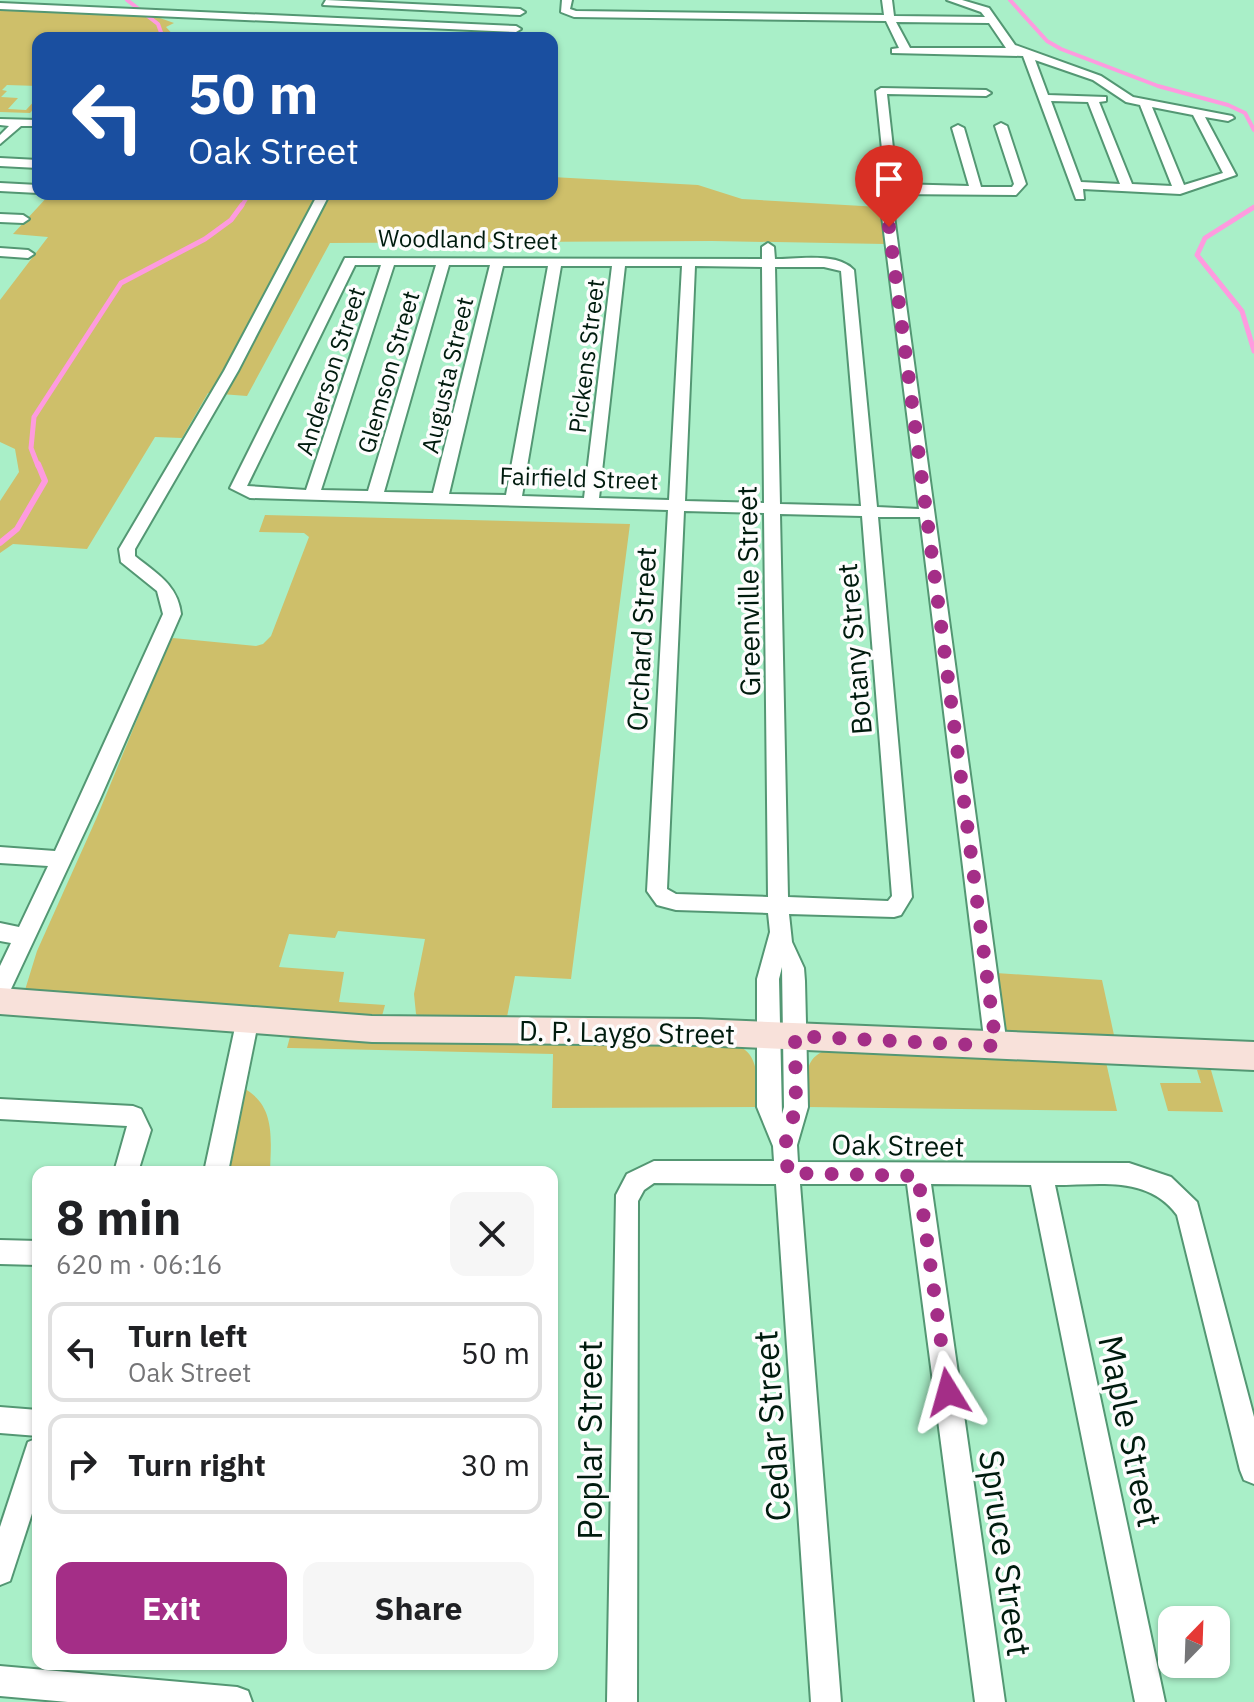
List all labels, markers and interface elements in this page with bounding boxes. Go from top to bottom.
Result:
text: 50 m [188,57,318,129]
icon: left [56,64,160,168]
text: Oak Street [188,127,359,174]
pin [855,145,923,227]
icon: arrive [867,157,911,201]
street label: Woodland Street [378,221,558,257]
street label: Pickens Street [561,277,611,435]
street label: Anderson Street [288,283,372,459]
street label: Glemson Street [350,287,426,457]
street label: Augusta Street [413,294,481,456]
street label: Fairfield Street [499,459,659,497]
street label: Greenville Street [728,485,768,697]
street label: Orchard Street [618,546,664,732]
street label: Botany Street [828,562,880,736]
street label: D. P. Laygo Street [519,1012,735,1052]
street label: Oak Street [831,1125,965,1165]
text: 8 min [56,1186,181,1248]
button: close [450,1192,534,1276]
text: 620 m · 06:16 [56,1247,222,1281]
text: Turn left [128,1316,247,1355]
street label: Cedar Street [742,1329,800,1523]
icon: left [60,1330,104,1374]
street label: Maple Street [1089,1331,1173,1531]
text: 50 m [461,1333,530,1372]
street label: Poplar Street [567,1340,611,1540]
position arrow [906,1350,990,1434]
text: Oak Street [128,1355,251,1389]
icon: right [60,1442,104,1486]
text: Turn right [128,1445,266,1484]
text: 30 m [461,1445,530,1484]
street label: Spruce Street [970,1447,1042,1659]
button: Exit [56,1562,287,1654]
button: Share [303,1562,534,1654]
north arrow [1158,1606,1230,1678]
map controls [1158,1606,1230,1678]

